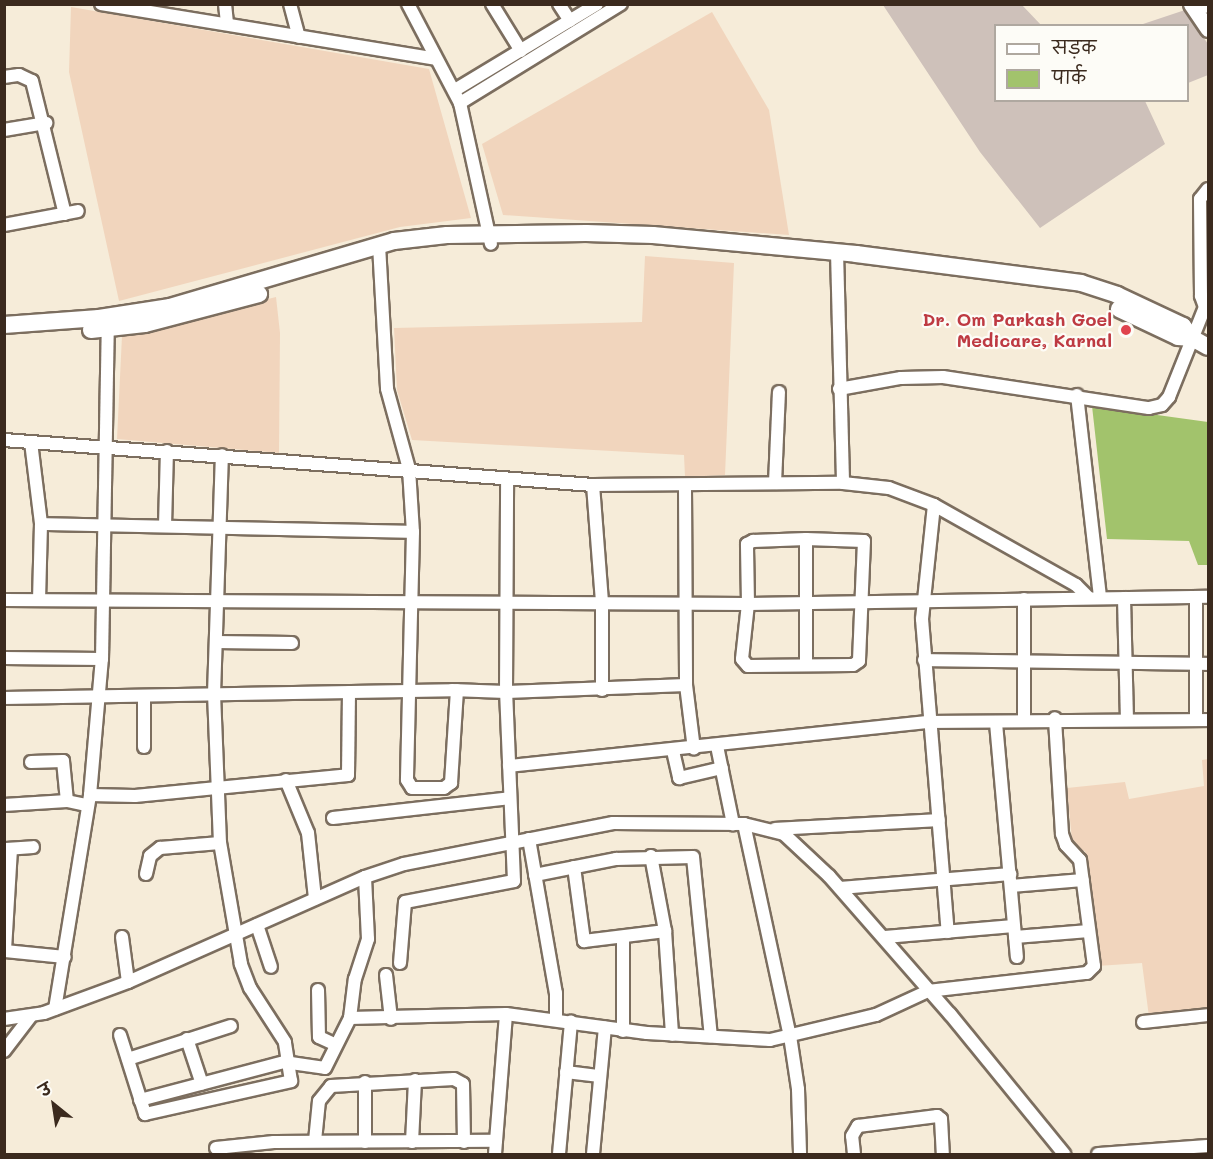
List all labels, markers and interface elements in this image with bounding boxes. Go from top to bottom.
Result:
legend [994,24,1189,102]
text: सड़क [1052,35,1096,59]
text: पार्क [1052,65,1086,89]
place label: Dr. Om Parkash Goel Medicare, Karnal [922,309,1112,352]
marker: Dr. Om Parkash Goel Medicare, Karnal [1117,321,1135,339]
north arrow [24,1075,84,1135]
text: उ [35,1077,55,1101]

